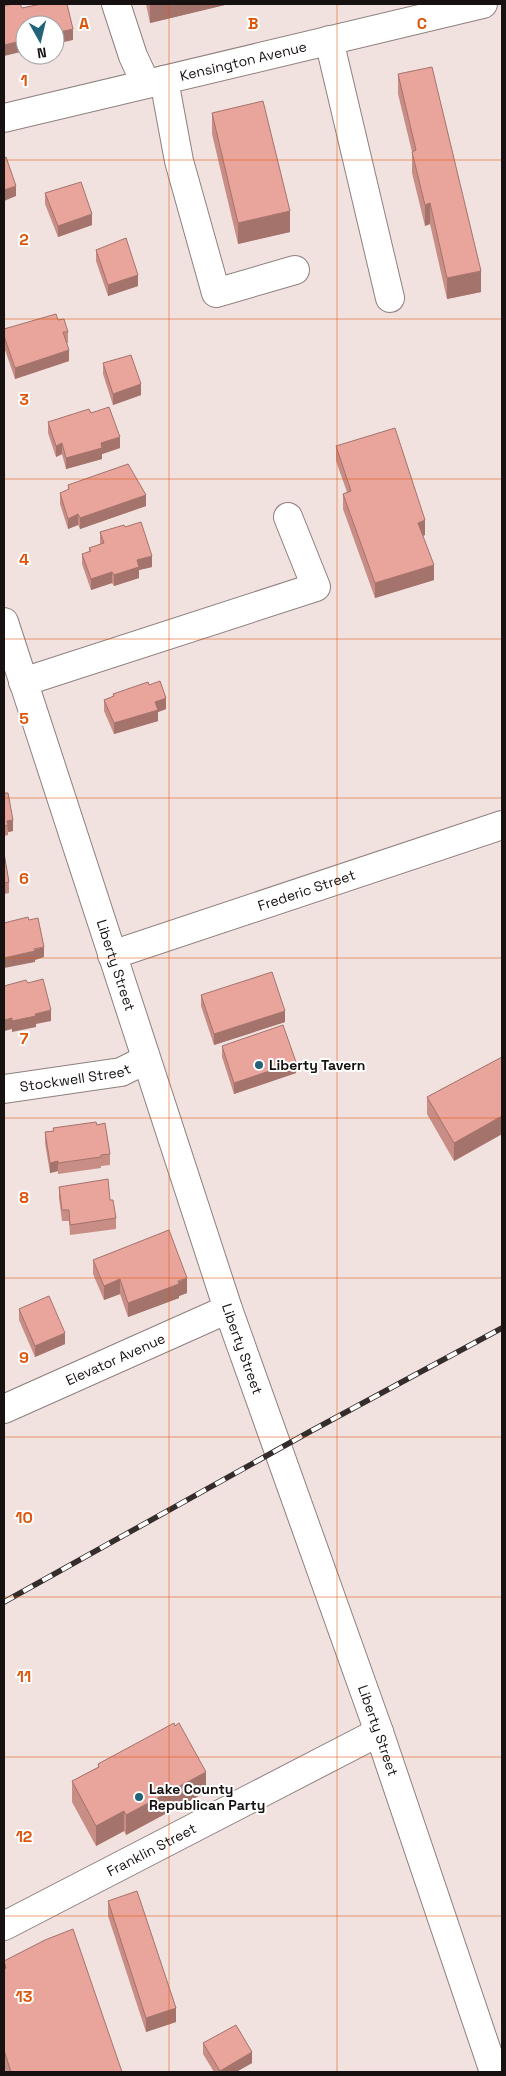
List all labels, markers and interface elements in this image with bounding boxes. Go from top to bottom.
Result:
text: A [79,13,89,34]
text: B [248,13,258,34]
text: C [417,13,427,34]
north arrow [15,15,65,65]
street label: Kensington Avenue [178,37,309,85]
text: N [36,43,48,62]
text: 1 [20,70,28,91]
text: 2 [19,229,29,250]
text: 3 [19,389,29,410]
text: 4 [19,549,29,570]
text: 5 [19,708,29,729]
street label: Frederic Street [255,866,358,915]
text: 6 [19,868,29,889]
street label: Liberty Street [93,917,139,1013]
text: 7 [20,1028,29,1049]
place label: Liberty Tavern [269,1056,365,1074]
marker: Liberty Tavern [253,1059,265,1071]
street label: Stockwell Street [19,1060,134,1096]
text: 8 [19,1187,29,1208]
street label: Liberty Street [218,1301,267,1397]
street label: Elevator Avenue [63,1329,168,1389]
text: 9 [19,1347,29,1368]
text: 10 [15,1507,33,1528]
text: 11 [17,1666,31,1687]
street label: Liberty Street [354,1683,402,1778]
place label: Lake County Republican Party [149,1780,265,1814]
marker: Lake County Republican Party [133,1791,145,1803]
street label: Franklin Street [103,1819,199,1880]
text: 12 [16,1826,32,1847]
text: 13 [16,1986,33,2007]

